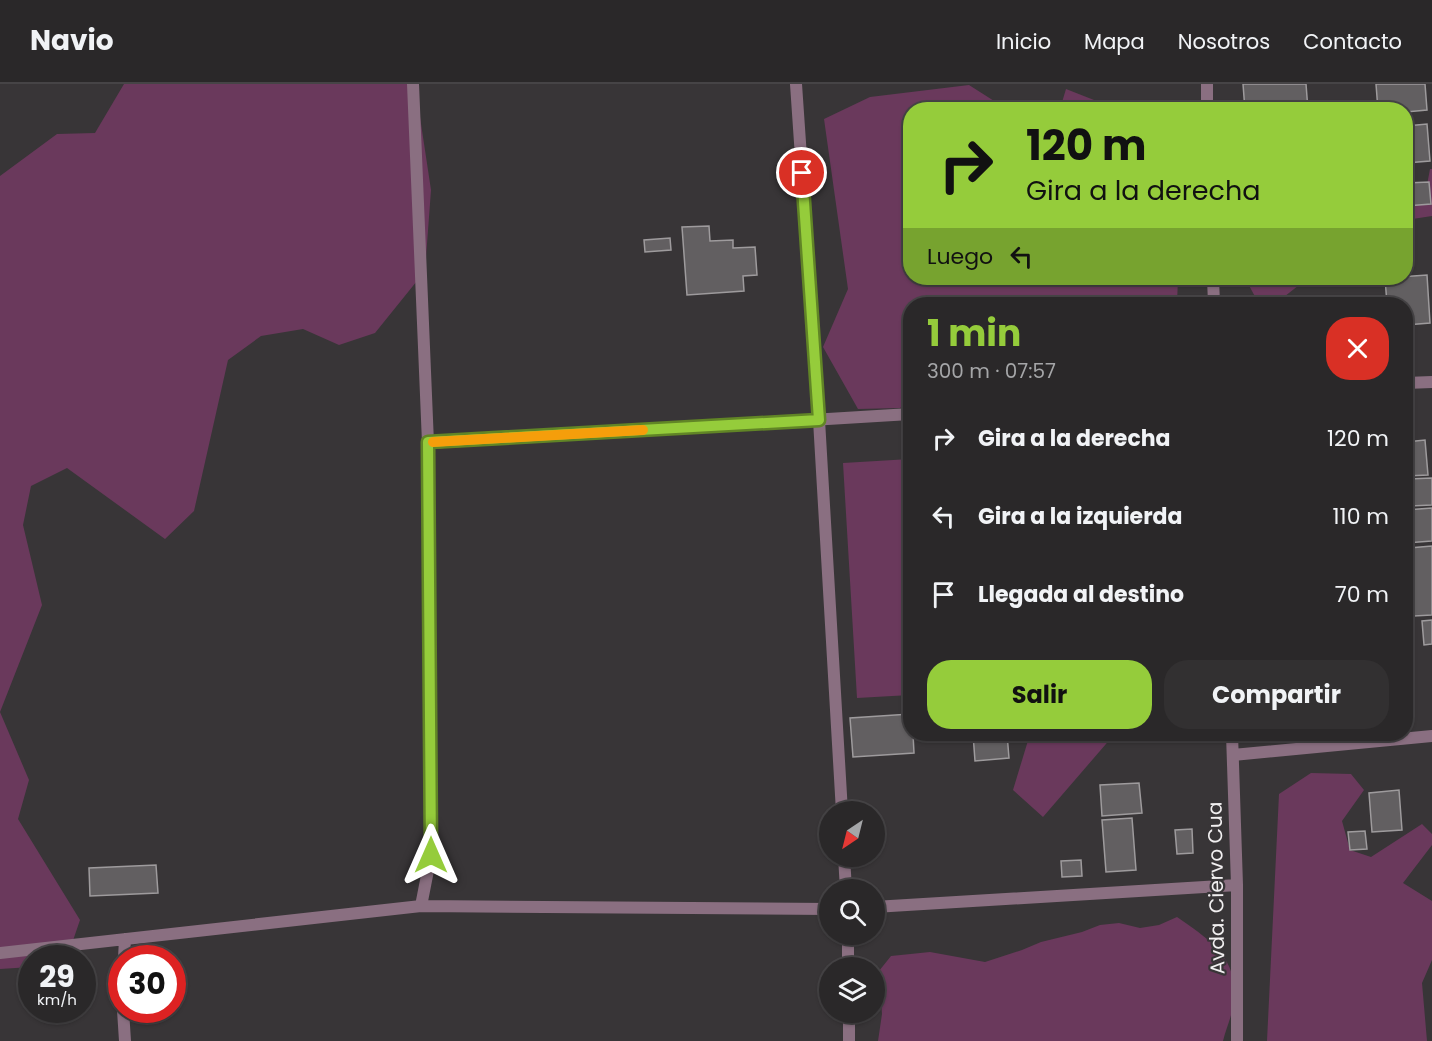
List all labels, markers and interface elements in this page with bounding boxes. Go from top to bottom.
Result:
text: Navio [30,21,114,60]
text: Inicio [996,27,1051,56]
text: Mapa [1084,27,1145,56]
text: Nosotros [1178,27,1270,56]
text: Contacto [1303,27,1402,56]
text: 120 m [1026,116,1147,175]
icon: right [927,126,1005,204]
pin [776,147,827,198]
icon: arrive [785,156,818,189]
text: Gira a la derecha [1026,172,1260,209]
icon: left [1005,240,1038,273]
text: Luego [927,241,993,272]
text: 1 min [927,308,1021,359]
button: close [1326,317,1389,380]
text: 300 m · 07:57 [927,357,1056,385]
icon: right [927,422,960,455]
text: Gira a la derecha [978,423,1171,454]
text: 120 m [1327,423,1389,454]
icon: left [927,500,960,533]
text: Gira a la izquierda [978,501,1182,532]
text: 110 m [1333,501,1389,532]
icon: arrive [927,578,960,611]
text: Llegada al destino [978,579,1184,610]
text: 70 m [1335,579,1389,610]
button: Salir [927,660,1152,729]
button: Compartir [1164,660,1389,729]
north arrow [819,801,885,867]
map controls [819,801,885,1023]
street label: Avda. Ciervo Cua [1200,801,1232,975]
position arrow [399,823,463,887]
button: search [819,879,885,945]
speed limit sign: 30 [108,945,186,1023]
text: 29 [39,955,75,998]
button: layers [819,957,885,1023]
text: km/h [37,989,77,1010]

